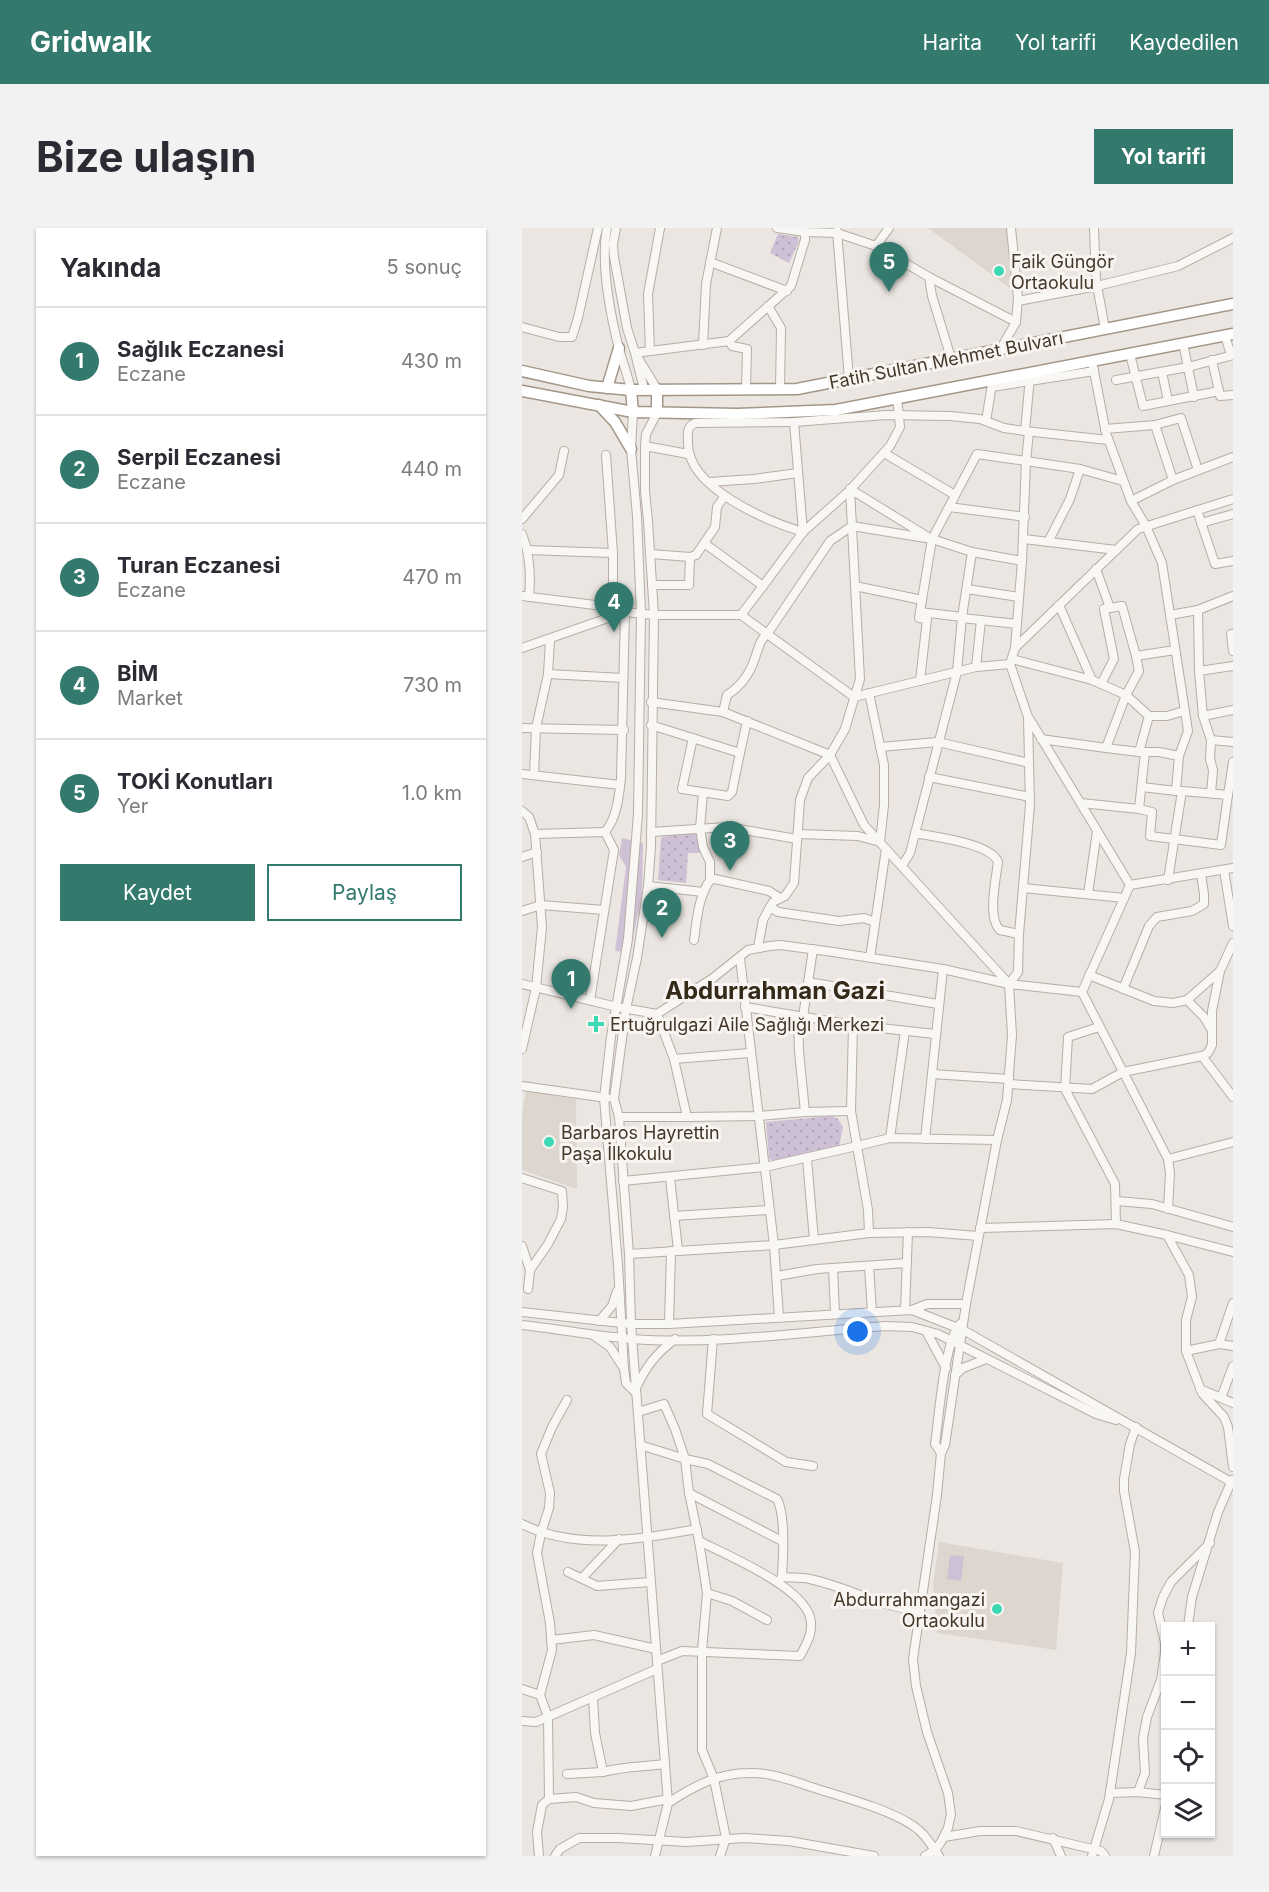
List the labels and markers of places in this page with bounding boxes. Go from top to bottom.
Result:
pin: 5 [870,242,908,292]
place label: Faik Güngör Ortaokulu [1011,251,1114,293]
marker: Faik Güngör Ortaokulu [992,264,1006,278]
pin: 4 [594,582,634,632]
pin: 3 [710,822,750,871]
pin: 2 [642,888,682,938]
pin: 1 [551,960,590,1009]
place label: Ertuğrulgazi Aile Sağlığı Merkezi [610,1014,884,1035]
marker: Ertuğrulgazi Aile Sağlığı Merkezi [587,1015,605,1033]
place label: Barbaros Hayrettin Paşa İlkokulu [561,1122,720,1164]
marker: Barbaros Hayrettin Paşa İlkokulu [542,1135,556,1149]
place label: Abdurrahmangazi Ortaokulu [833,1589,985,1631]
marker: Abdurrahmangazi Ortaokulu [990,1602,1004,1616]

